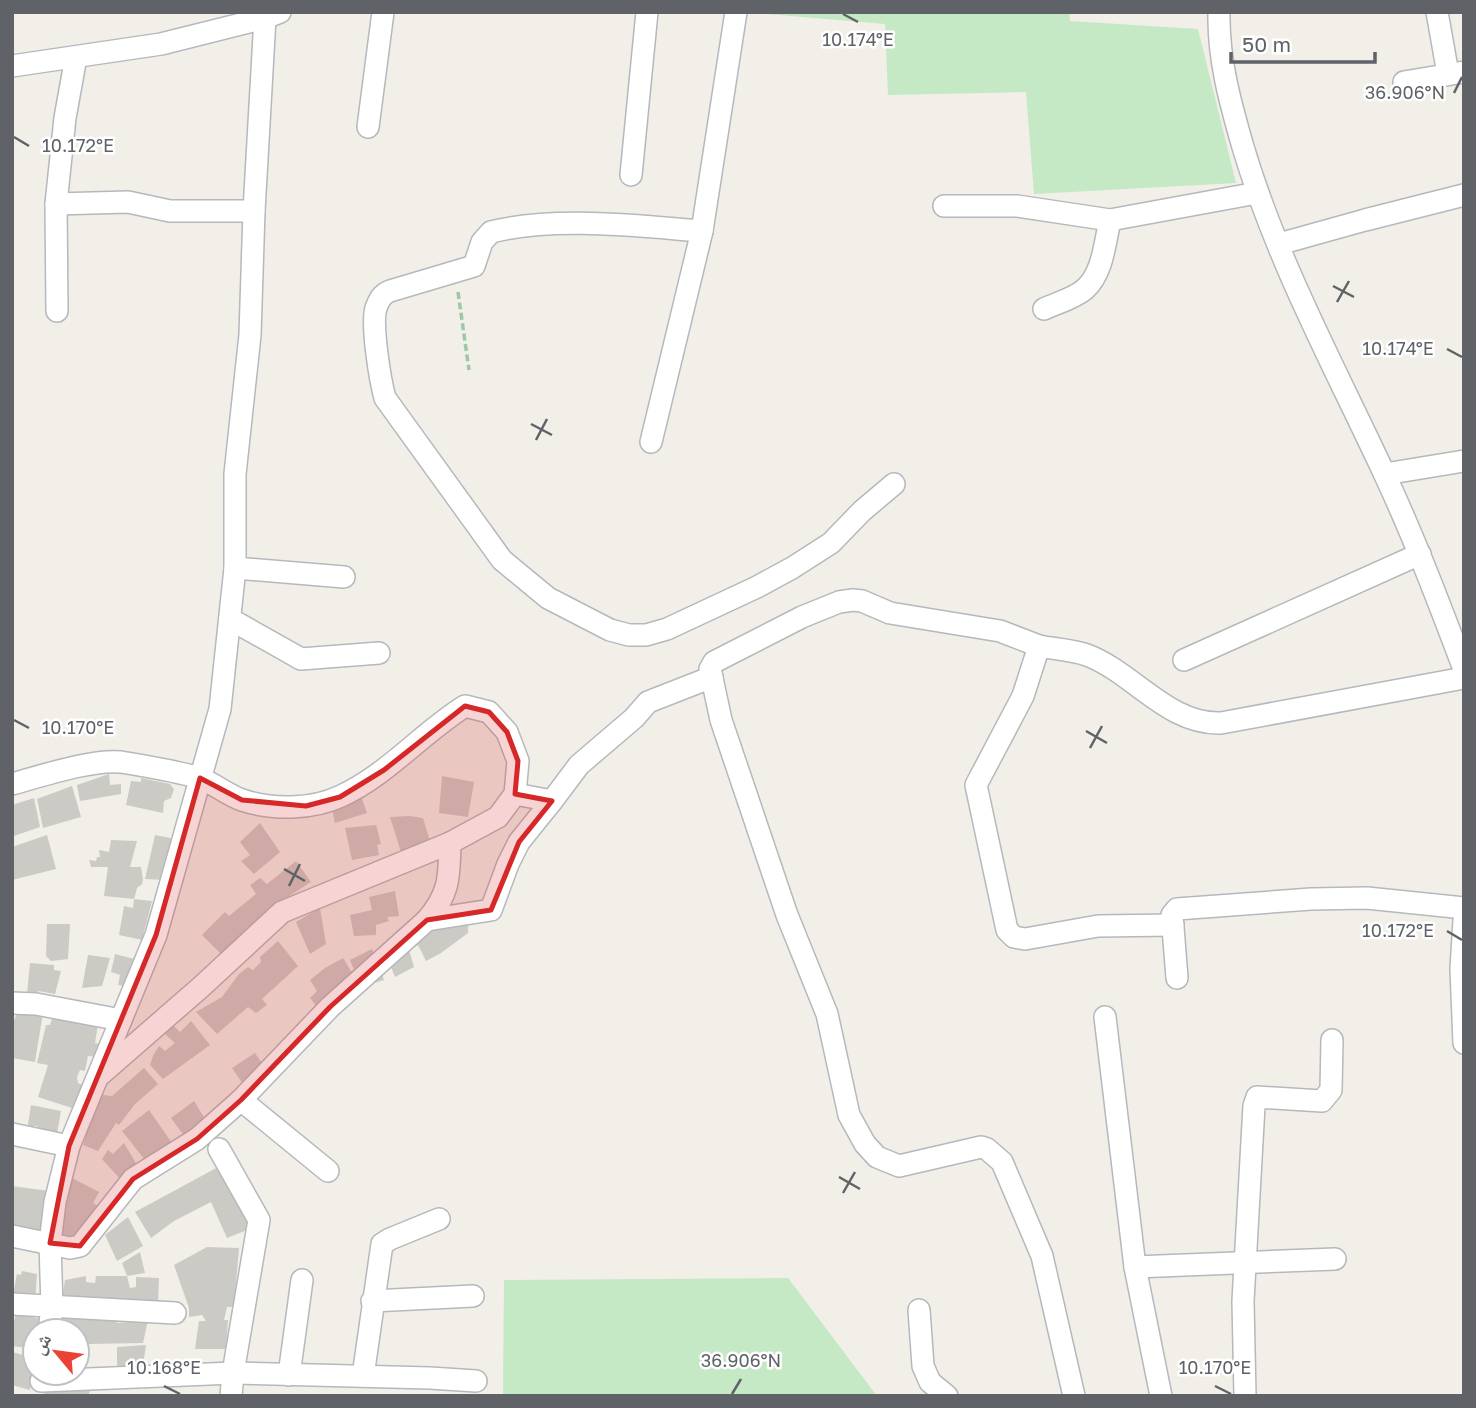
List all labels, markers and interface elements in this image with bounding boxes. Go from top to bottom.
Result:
scale bar [1231,21,1374,65]
text: 10.174°E [822,28,894,50]
text: 50 m [1242,31,1291,57]
text: 36.906°N [1365,81,1445,103]
text: 10.172°E [42,134,114,156]
text: 10.174°E [1362,337,1434,359]
text: 10.170°E [42,716,114,738]
text: 10.172°E [1362,919,1434,941]
north arrow [21,1317,91,1387]
text: ش [26,1329,57,1358]
text: 36.906°N [701,1349,781,1371]
text: 10.168°E [127,1356,201,1378]
text: 10.170°E [1179,1356,1251,1378]

